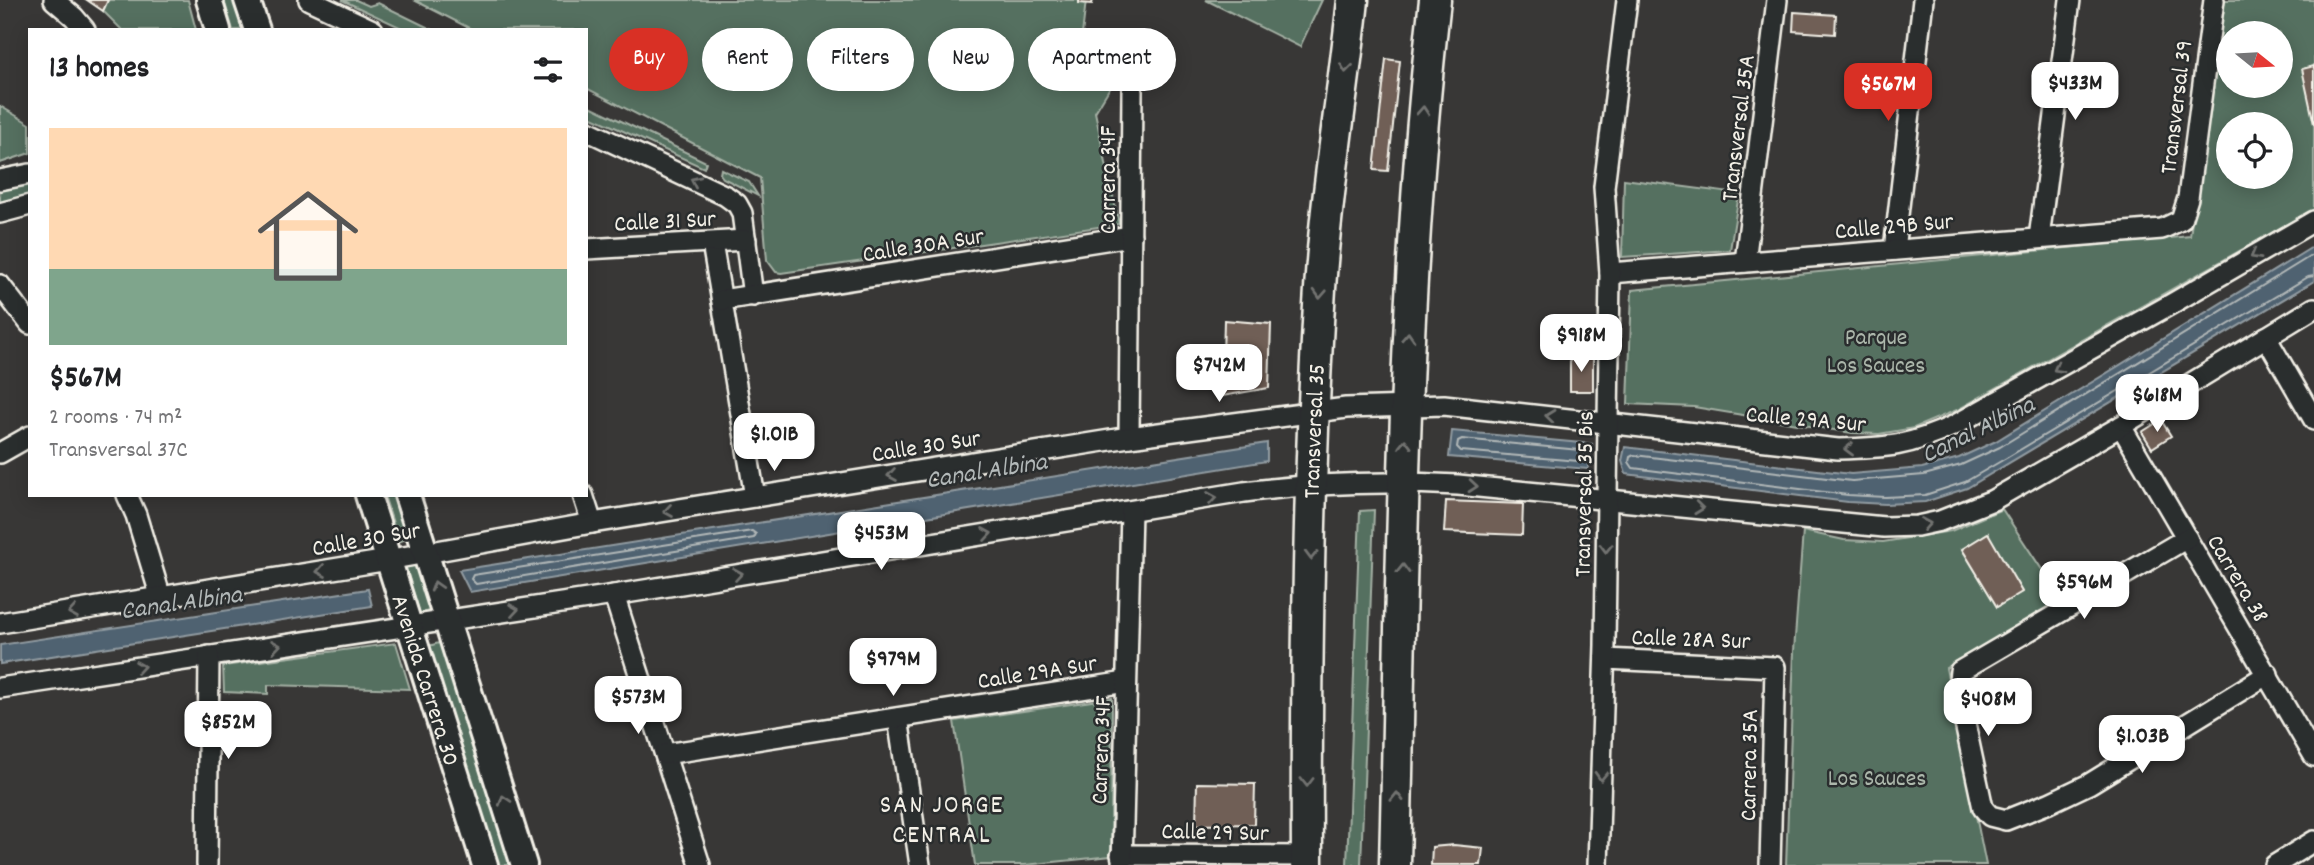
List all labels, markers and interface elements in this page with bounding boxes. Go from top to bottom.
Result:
north arrow [2216,21,2292,98]
map controls [2216,21,2293,189]
chip: Buy [609,28,688,91]
chip: Rent [702,28,793,91]
chip: Filters [807,28,914,91]
chip: New [928,28,1014,91]
chip: Apartment [1028,28,1176,91]
street label: Transversal 39 [2153,38,2203,176]
text: 13 homes [49,49,149,92]
icon: filters [529,51,567,89]
street label: Transversal 35A [1714,53,1766,204]
pin: $433M [2026,62,2124,122]
one-way arrow [1339,63,1354,74]
pin: $567M [1839,64,1937,123]
text: $433M [2047,68,2103,101]
text: $567M [1860,69,1916,102]
one-way arrow [1415,105,1430,116]
button: locate [2216,112,2293,189]
street label: Carrera 34F [1093,125,1127,234]
icon: home [245,173,371,299]
one-way arrow [690,176,702,190]
street label: Calle 31 Sur [613,203,717,243]
street label: Calle 29B Sur [1834,206,1955,250]
street label: Calle 30A Sur [860,221,987,273]
one-way arrow [2250,247,2263,260]
one-way arrow [1312,289,1327,300]
pin: $918M [1532,314,1630,374]
text: $918M [1556,320,1606,353]
park label: Parque Los Sauces [1827,322,1925,384]
one-way arrow [1400,332,1415,343]
pin: $742M [1170,344,1268,404]
text: $742M [1192,350,1246,383]
text: $567M [49,359,122,402]
one-way arrow [2052,360,2065,373]
street label: Transversal 35 [1297,363,1336,499]
pin: $618M [2108,374,2206,434]
text: $618M [2132,380,2182,413]
water label: Canal Albina [1916,387,2043,475]
street label: Calle 29A Sur [1744,399,1867,443]
text: 2 rooms · 74 m² [49,402,182,435]
one-way arrow [1544,409,1556,424]
street label: Transversal 35 Bis [1568,411,1604,577]
pin: $1.01B [717,414,831,473]
text: $1.01B [750,419,799,452]
street label: Calle 30 Sur [870,423,983,473]
text: Transversal 37C [49,435,188,468]
one-way arrow [1397,439,1413,449]
one-way arrow [1843,441,1854,457]
water label: Canal Albina [923,444,1051,500]
one-way arrow [887,467,898,482]
one-way arrow [1468,478,1479,493]
one-way arrow [1206,491,1218,506]
one-way arrow [1694,500,1705,515]
one-way arrow [662,503,674,518]
pin: $453M [832,512,930,572]
street label: Calle 30 Sur [310,515,424,567]
one-way arrow [1920,517,1932,532]
text: $453M [853,518,909,551]
one-way arrow [981,527,993,542]
street label: Carrera 38 [2197,529,2276,630]
one-way arrow [1598,544,1614,554]
one-way arrow [1303,550,1319,560]
pin: $596M [2035,562,2133,621]
one-way arrow [316,563,327,578]
one-way arrow [1395,564,1410,575]
one-way arrow [732,567,744,582]
text: $596M [2055,567,2113,600]
water label: Canal Albina [119,577,246,631]
one-way arrow [429,581,444,593]
street label: Avenida Carrera 30 [381,591,467,771]
one-way arrow [508,603,520,618]
one-way arrow [67,604,79,619]
street label: Calle 28A Sur [1631,622,1751,660]
pin: $979M [844,638,942,698]
one-way arrow [271,639,282,654]
text: $979M [865,644,921,677]
street label: Calle 29A Sur [975,648,1100,700]
one-way arrow [134,660,146,675]
pin: $573M [589,676,687,736]
pin: $408M [1939,678,2037,738]
text: $573M [611,682,665,715]
text: $408M [1960,684,2016,717]
street label: Carrera 34F [1084,695,1122,805]
pin: $852M [179,702,277,761]
text: $852M [200,707,256,740]
street label: Carrera 35A [1733,709,1769,821]
pin: $1.03B [2085,716,2199,775]
text: $1.03B [2115,721,2169,754]
park label: Los Sauces [1828,763,1926,797]
one-way arrow [1593,771,1609,782]
one-way arrow [1299,777,1315,788]
district label: SAN JORGE CENTRAL [880,788,1004,855]
one-way arrow [1389,791,1404,802]
one-way arrow [497,794,512,806]
street label: Calle 29 Sur [1161,816,1269,852]

